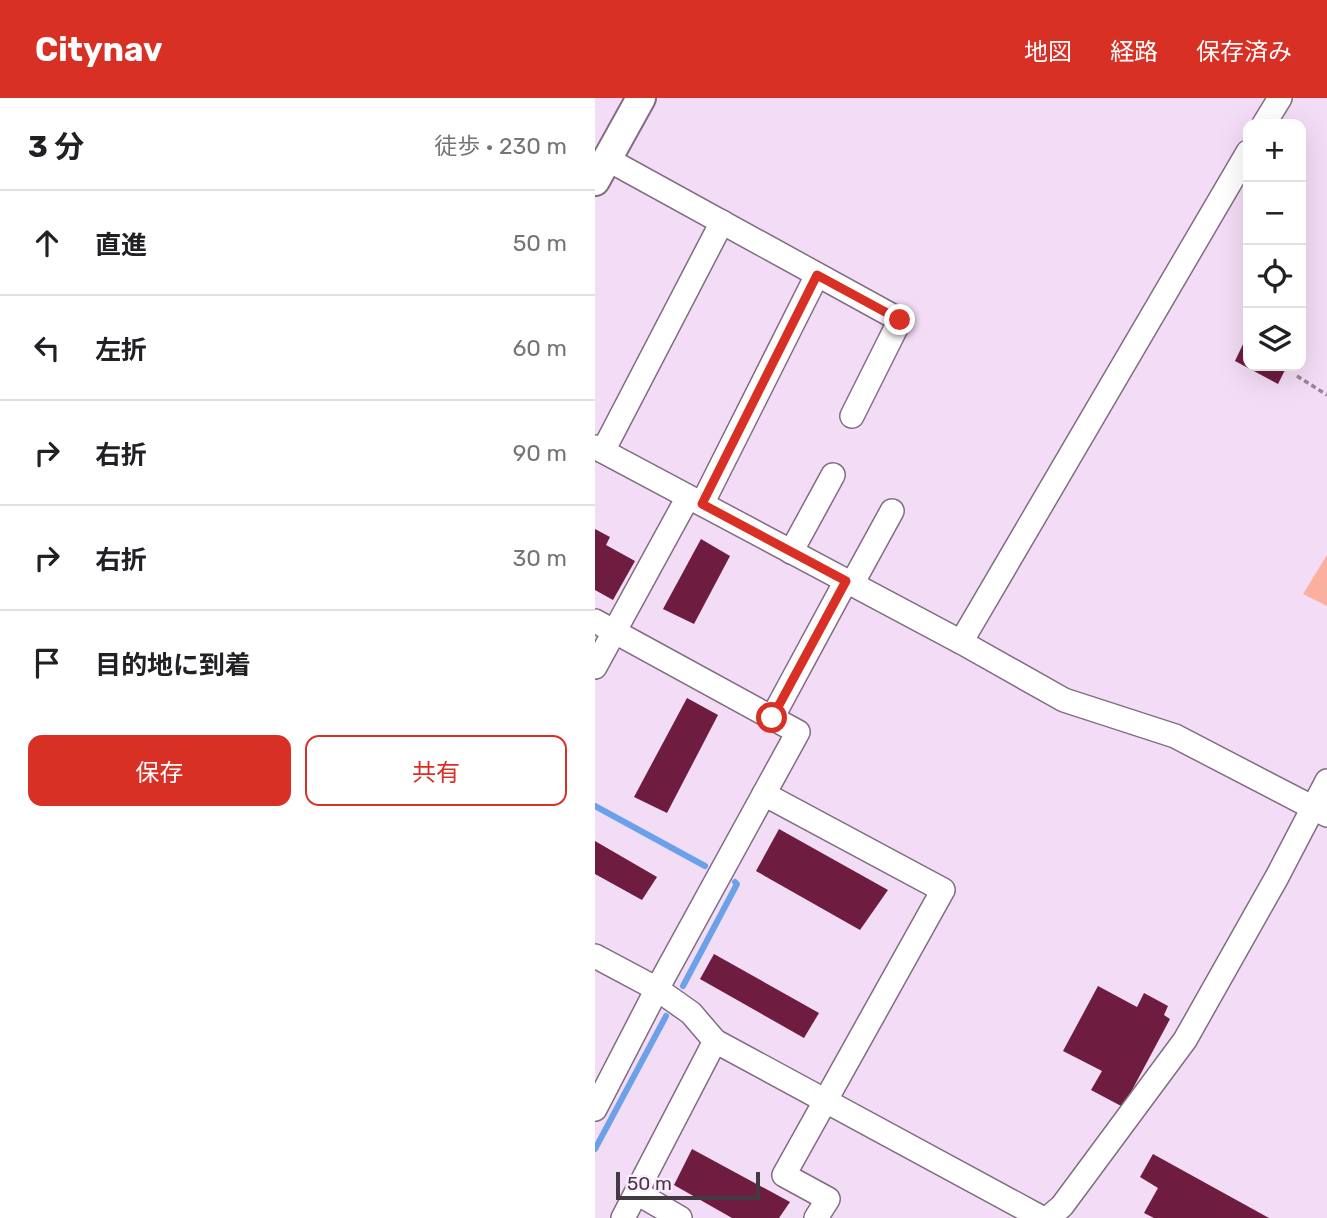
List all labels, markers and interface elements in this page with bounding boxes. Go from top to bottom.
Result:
text: Citynav [35,30,163,69]
text: 地図 [1024,38,1072,66]
text: 経路 [1110,38,1158,66]
text: 保存済み [1196,38,1292,66]
map controls [1243,119,1306,371]
button: + [1243,119,1306,182]
text: 3 分 [28,129,84,165]
text: 徒歩 · 230 m [434,132,567,160]
button: − [1243,182,1306,245]
icon: ahead [28,224,66,262]
text: 50 m [513,229,567,257]
text: 直進 [95,230,147,261]
button: locate [1243,245,1306,308]
route end [884,304,915,335]
button: layers [1243,308,1306,371]
icon: left [28,329,66,367]
text: 60 m [512,334,567,362]
text: 左折 [95,335,147,366]
icon: right [28,434,66,472]
text: 90 m [513,439,567,467]
text: 右折 [95,440,147,471]
icon: right [28,539,66,577]
text: 30 m [512,544,567,572]
text: 右折 [95,545,147,576]
icon: arrive [28,644,66,682]
text: 目的地に到着 [95,650,251,681]
route start [756,702,787,733]
button: 保存 [28,735,291,806]
button: 共有 [305,735,567,806]
scale bar [616,1169,759,1201]
text: 50 m [627,1172,672,1195]

